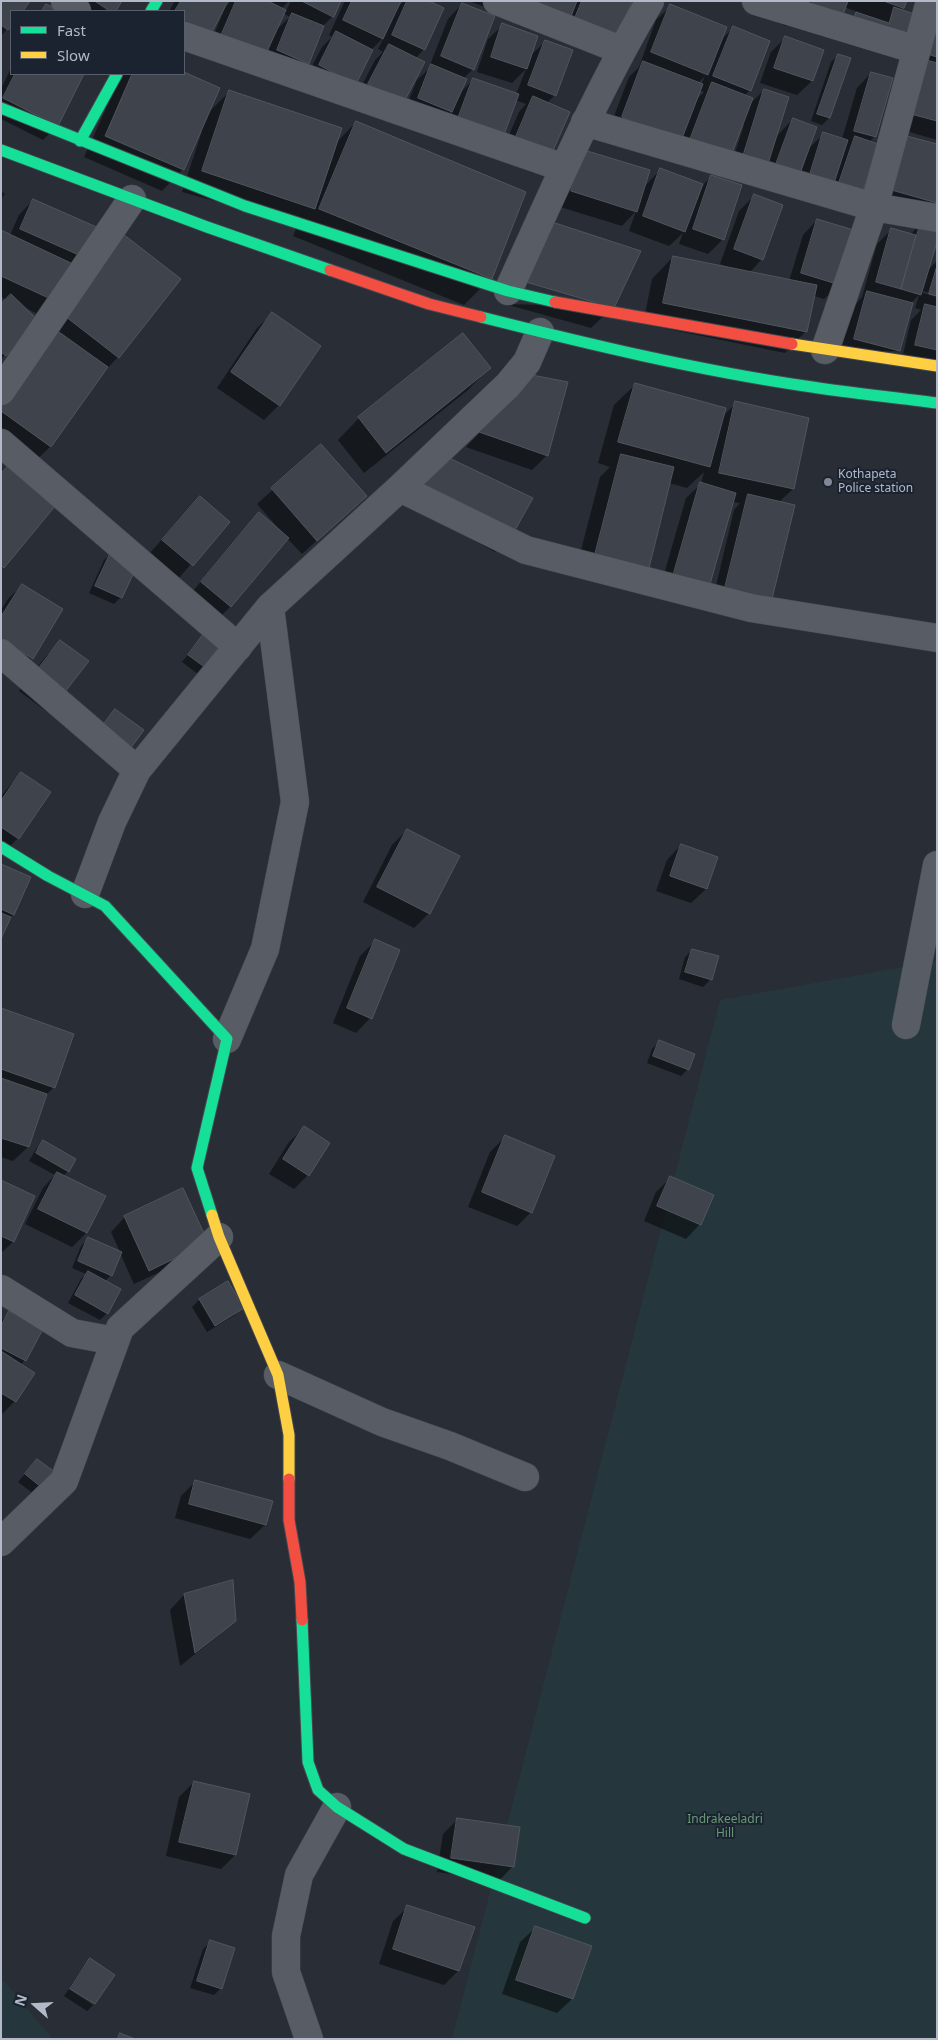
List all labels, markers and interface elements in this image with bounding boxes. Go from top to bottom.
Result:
legend [10,10,185,75]
text: Fast [57,20,86,40]
text: Slow [57,45,90,65]
place label: Kothapeta Police station [838,468,913,496]
marker: Kothapeta Police station [822,476,834,488]
park label: Indrakeeladri Hill [687,1813,763,1841]
north arrow [10,1980,60,2030]
text: N [10,1991,31,2008]

